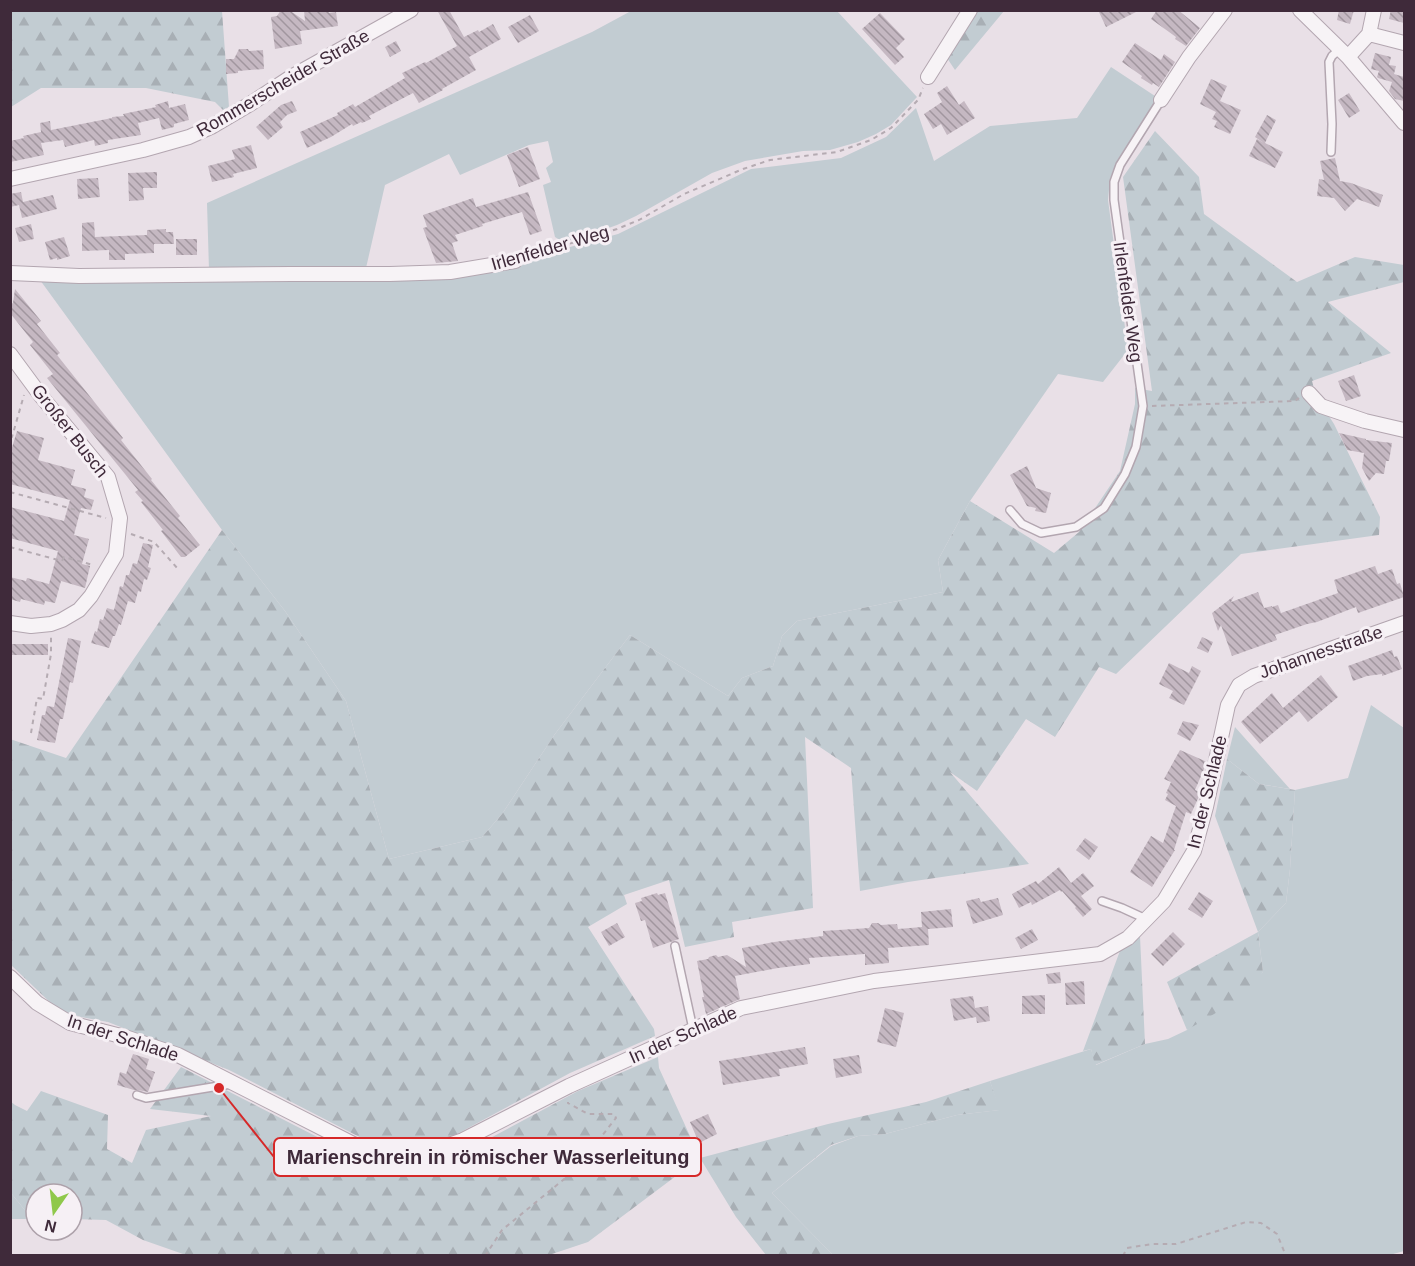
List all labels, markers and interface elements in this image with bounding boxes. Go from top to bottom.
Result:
street label: Rommerscheider Straße [193,25,373,141]
street label: Irlenfelder Weg [489,222,611,274]
street label: Irlenfelder Weg [1110,240,1146,364]
street label: Großer Busch [28,381,112,481]
street label: Johannesstraße [1257,622,1385,682]
street label: In der Schlade [1183,733,1231,851]
street label: In der Schlade [626,1002,740,1068]
street label: In der Schlade [65,1011,181,1065]
callout: Marienschrein in römischer Wasserleitung [274,1138,701,1176]
text: Marienschrein in römischer Wasserleitung [287,1146,689,1168]
north arrow [24,1182,84,1242]
text: N [43,1216,58,1236]

